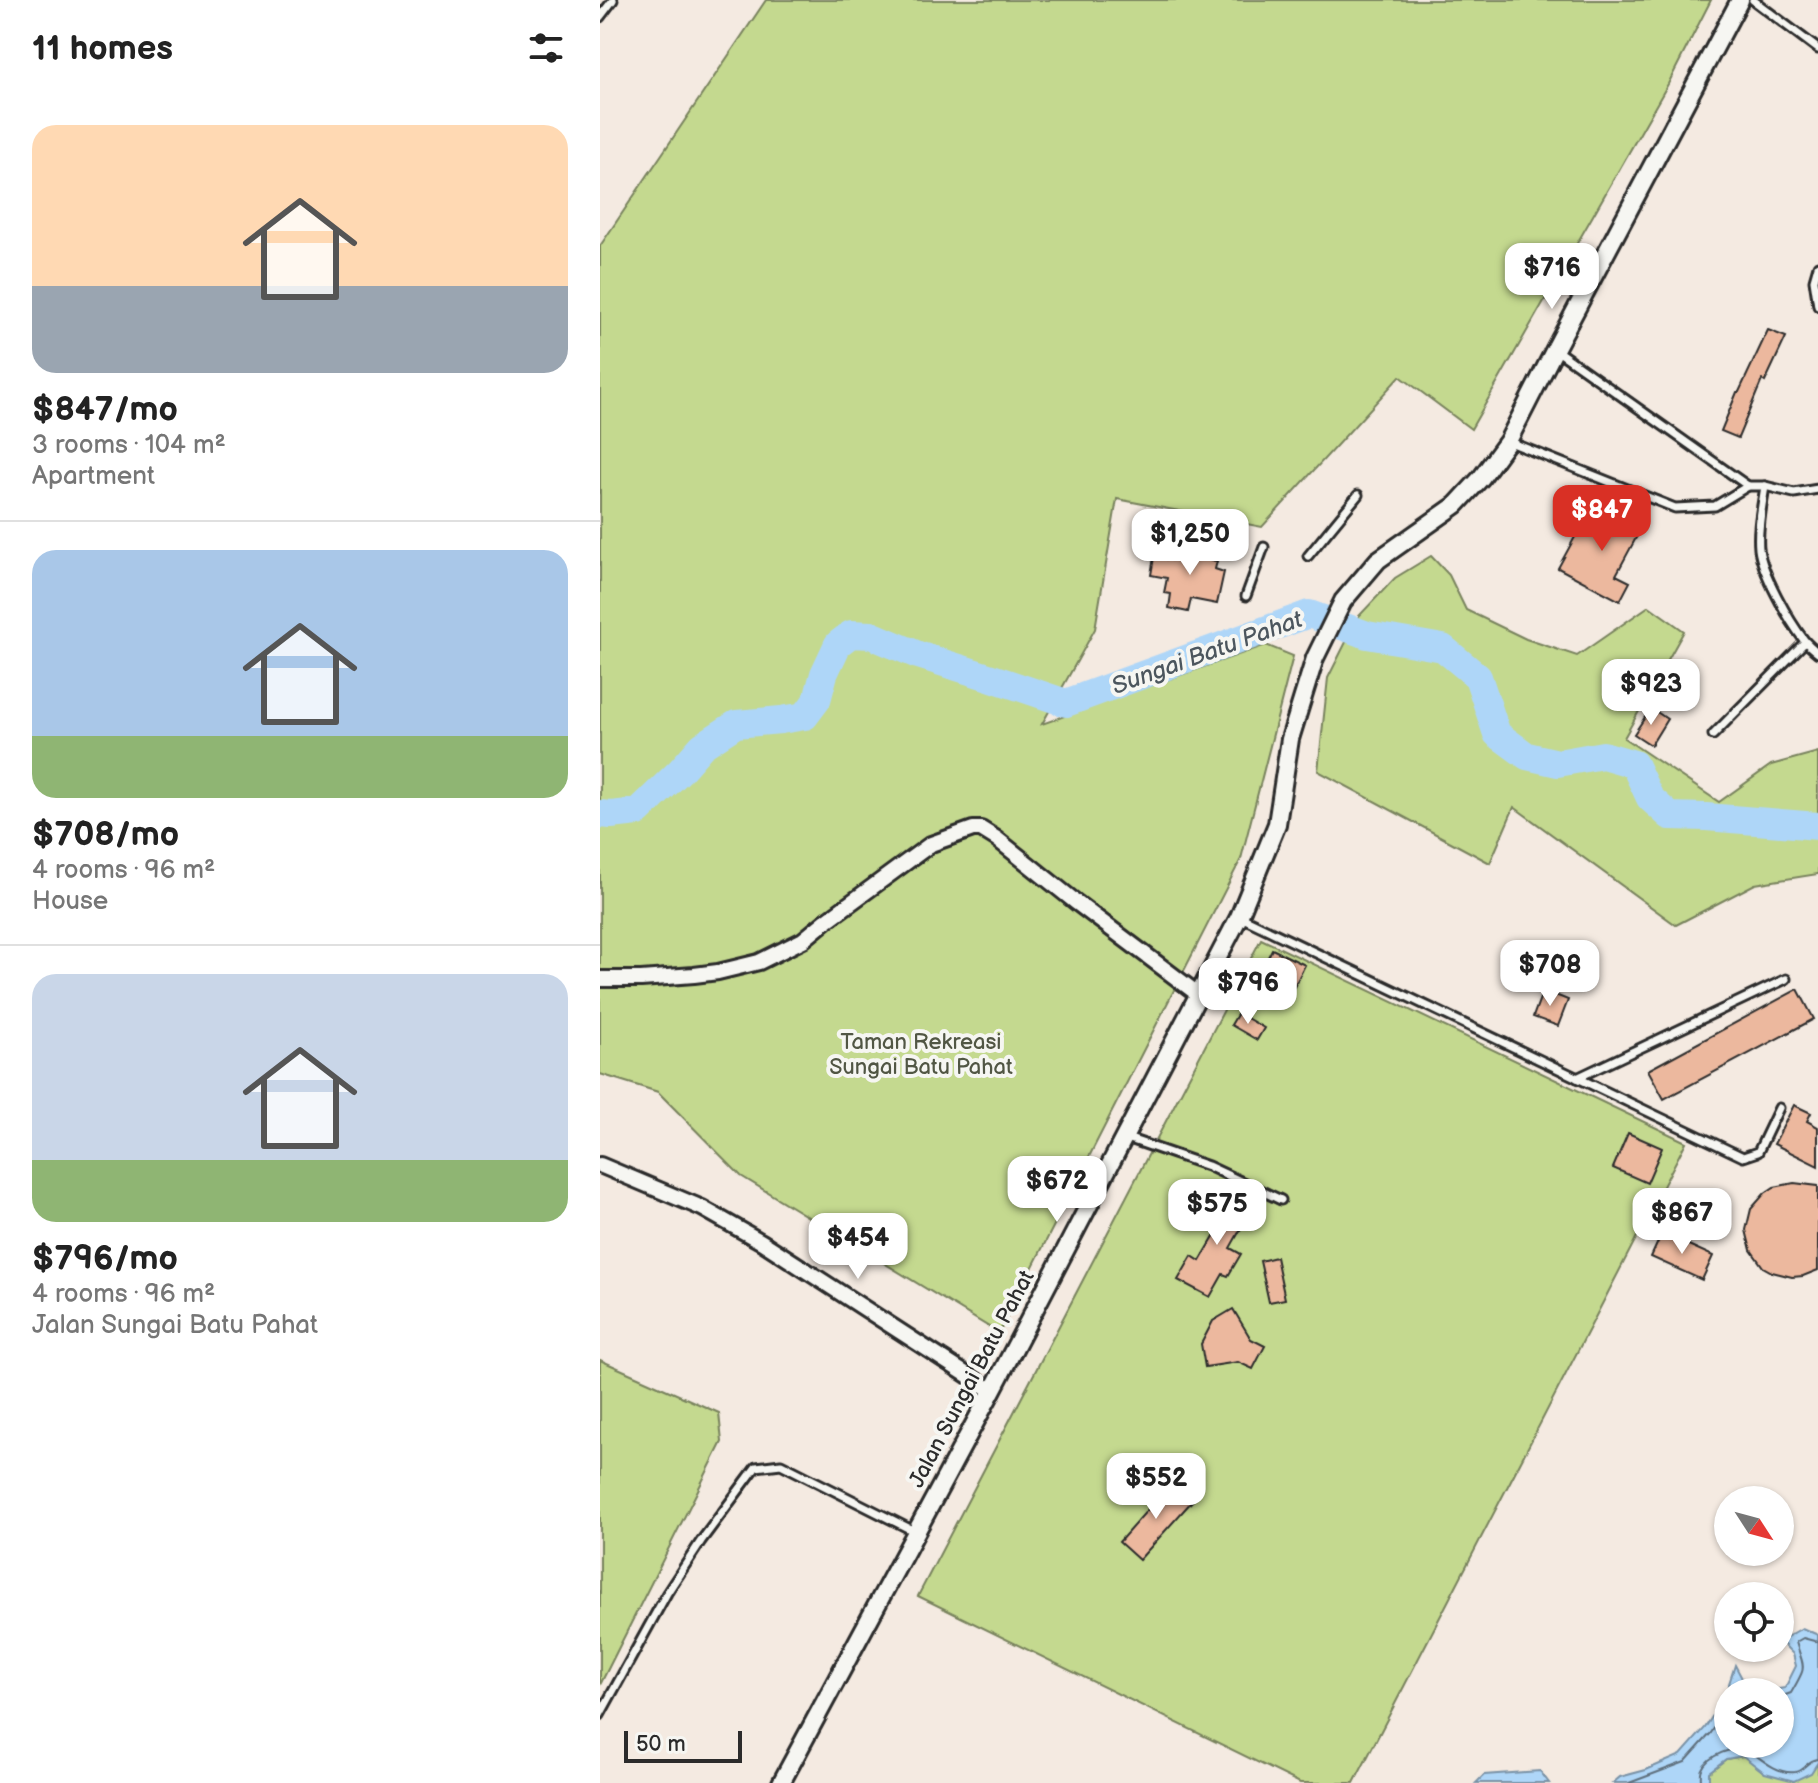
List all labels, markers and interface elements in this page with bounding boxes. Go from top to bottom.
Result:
icon: filters [524,26,568,70]
text: 11 homes [32,28,173,69]
icon: home [228,177,372,321]
pin: $716 [1505,243,1599,311]
text: $716 [1523,253,1581,284]
text: $847/mo [32,389,178,430]
text: 3 rooms · 104 m² [32,430,226,461]
text: Apartment [32,461,155,492]
pin: $847 [1555,485,1649,553]
text: $847 [1571,495,1633,526]
pin: $1,250 [1125,509,1255,577]
text: $1,250 [1150,519,1230,550]
icon: home [228,602,372,746]
water label: Sungai Batu Pahat [1108,605,1307,701]
pin: $923 [1604,659,1698,727]
text: $923 [1620,669,1682,700]
text: $708/mo [32,814,179,855]
text: 4 rooms · 96 m² [32,855,215,886]
text: House [32,886,108,917]
pin: $708 [1503,940,1597,1008]
text: $708 [1518,950,1582,981]
pin: $796 [1201,958,1295,1026]
text: $796 [1217,968,1279,999]
icon: home [228,1026,372,1170]
park label: Taman Rekreasi Sungai Batu Pahat [829,1029,1013,1081]
pin: $672 [1010,1156,1104,1224]
text: $672 [1026,1166,1088,1197]
pin: $575 [1170,1179,1264,1247]
pin: $867 [1635,1188,1729,1256]
text: $575 [1186,1189,1248,1220]
text: $867 [1651,1198,1713,1229]
pin: $454 [811,1213,905,1281]
text: $454 [827,1223,889,1254]
text: $796/mo [32,1238,178,1279]
street label: Jalan Sungai Batu Pahat [903,1266,1041,1492]
text: 4 rooms · 96 m² [32,1279,215,1310]
text: Jalan Sungai Batu Pahat [32,1310,318,1341]
pin: $552 [1109,1453,1203,1521]
text: $552 [1125,1463,1187,1494]
north arrow [1714,1486,1794,1566]
map controls [1714,1486,1794,1758]
button: locate [1714,1582,1794,1662]
button: layers [1714,1678,1794,1758]
scale bar [624,1727,742,1763]
text: 50 m [636,1731,686,1758]

